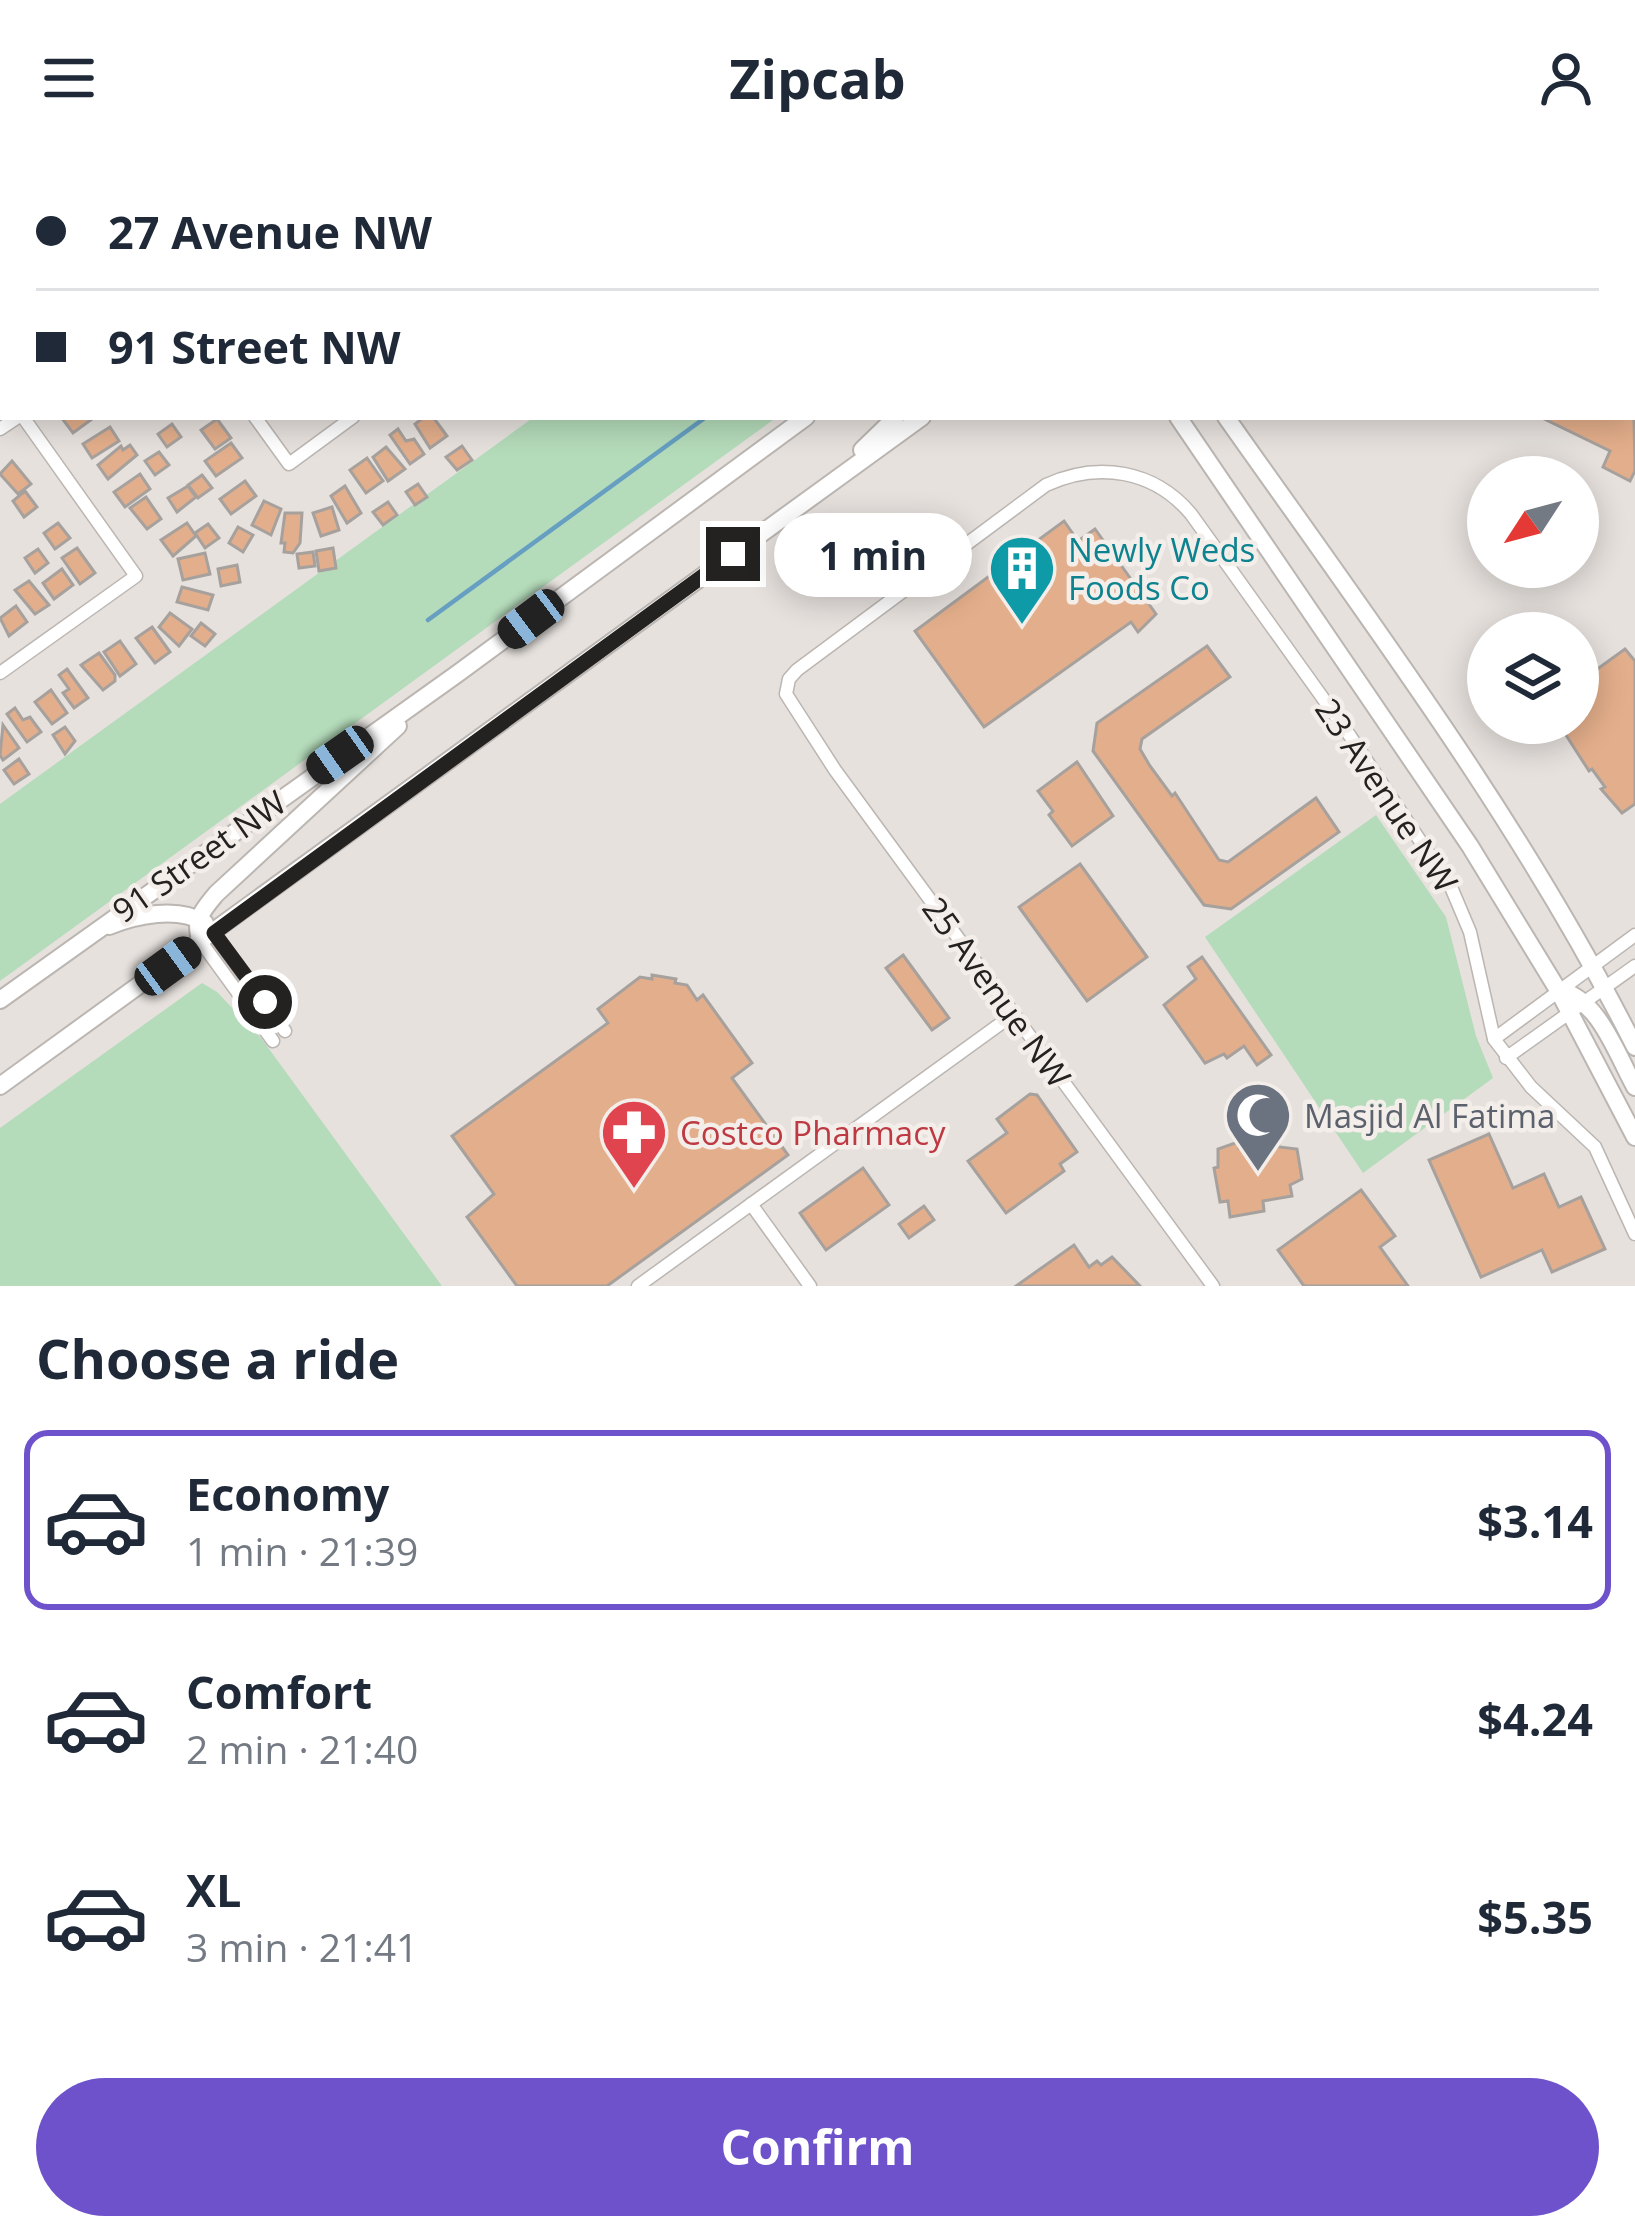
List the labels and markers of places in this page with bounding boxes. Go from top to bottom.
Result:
place label: Newly Weds Foods Co [1068,527,1255,610]
building icon: Newly Weds Foods Co [987,533,1057,627]
mosque icon: Masjid Al Fatima [1223,1080,1293,1174]
place label: Masjid Al Fatima [1304,1093,1555,1138]
pharmacy icon: Costco Pharmacy [599,1097,669,1191]
place label: Costco Pharmacy [680,1110,946,1155]

